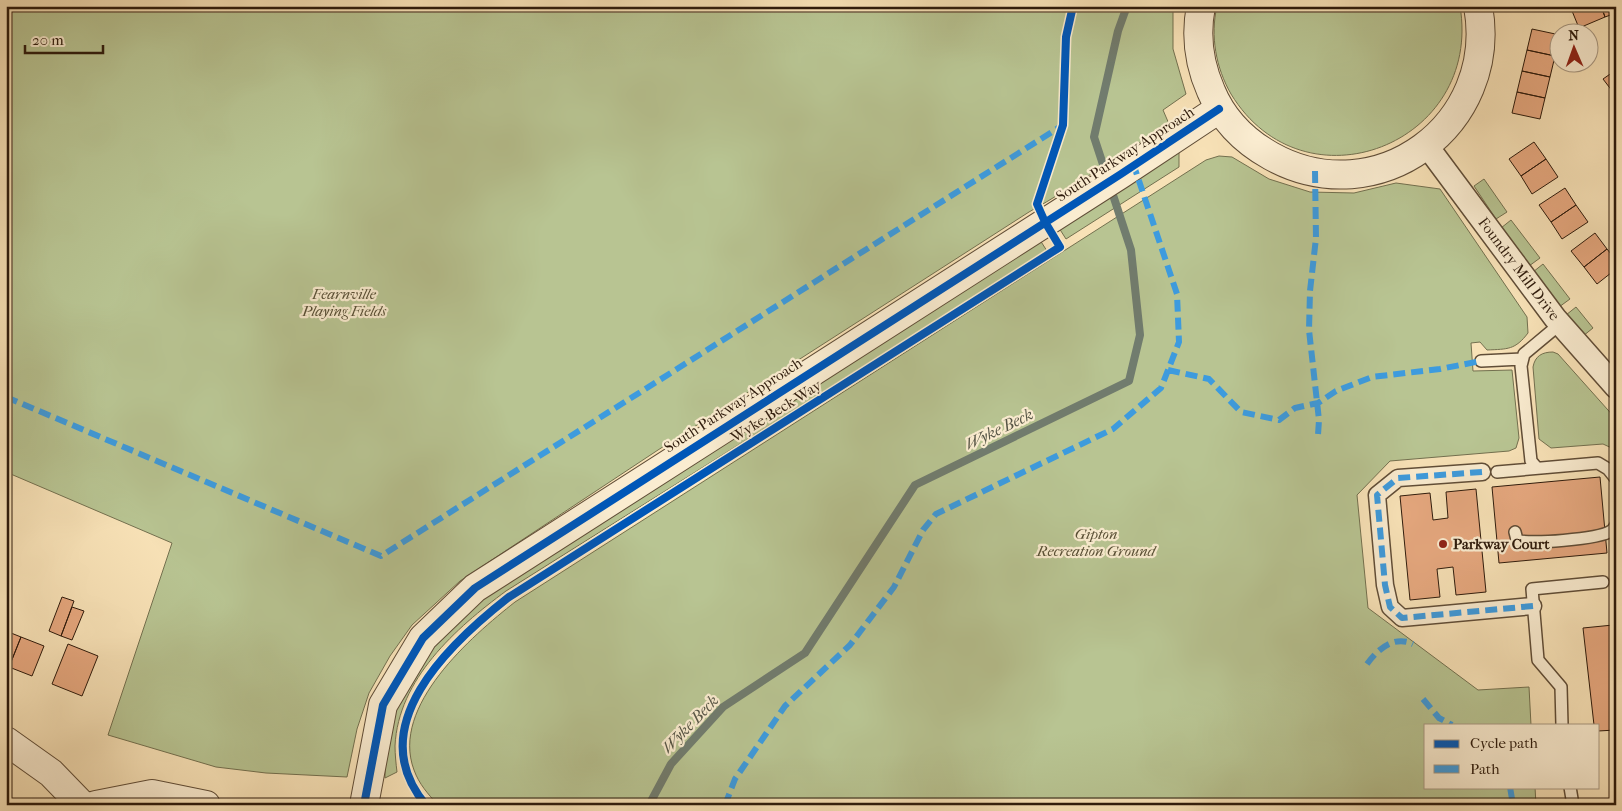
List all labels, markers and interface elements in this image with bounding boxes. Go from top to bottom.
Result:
scale bar [25,22,102,54]
north arrow [1550,22,1600,72]
text: N [1568,27,1580,44]
text: 20 m [32,31,64,49]
street label: South Parkway Approach [1053,102,1198,205]
street label: Foundry Mill Drive [1474,214,1564,325]
park label: Fearnville Playing Fields [301,285,386,320]
street label: South Parkway Approach [661,353,806,456]
street label: Wyke Beck Way [727,375,825,447]
water label: Wyke Beck [962,404,1036,454]
park label: Gipton Recreation Ground [1036,525,1158,560]
place label: Parkway Court [1453,535,1550,553]
marker: Parkway Court [1437,538,1449,550]
water label: Wyke Beck [658,691,722,757]
legend [1424,724,1600,788]
text: Cycle path [1470,734,1538,752]
text: Path [1470,760,1500,778]

